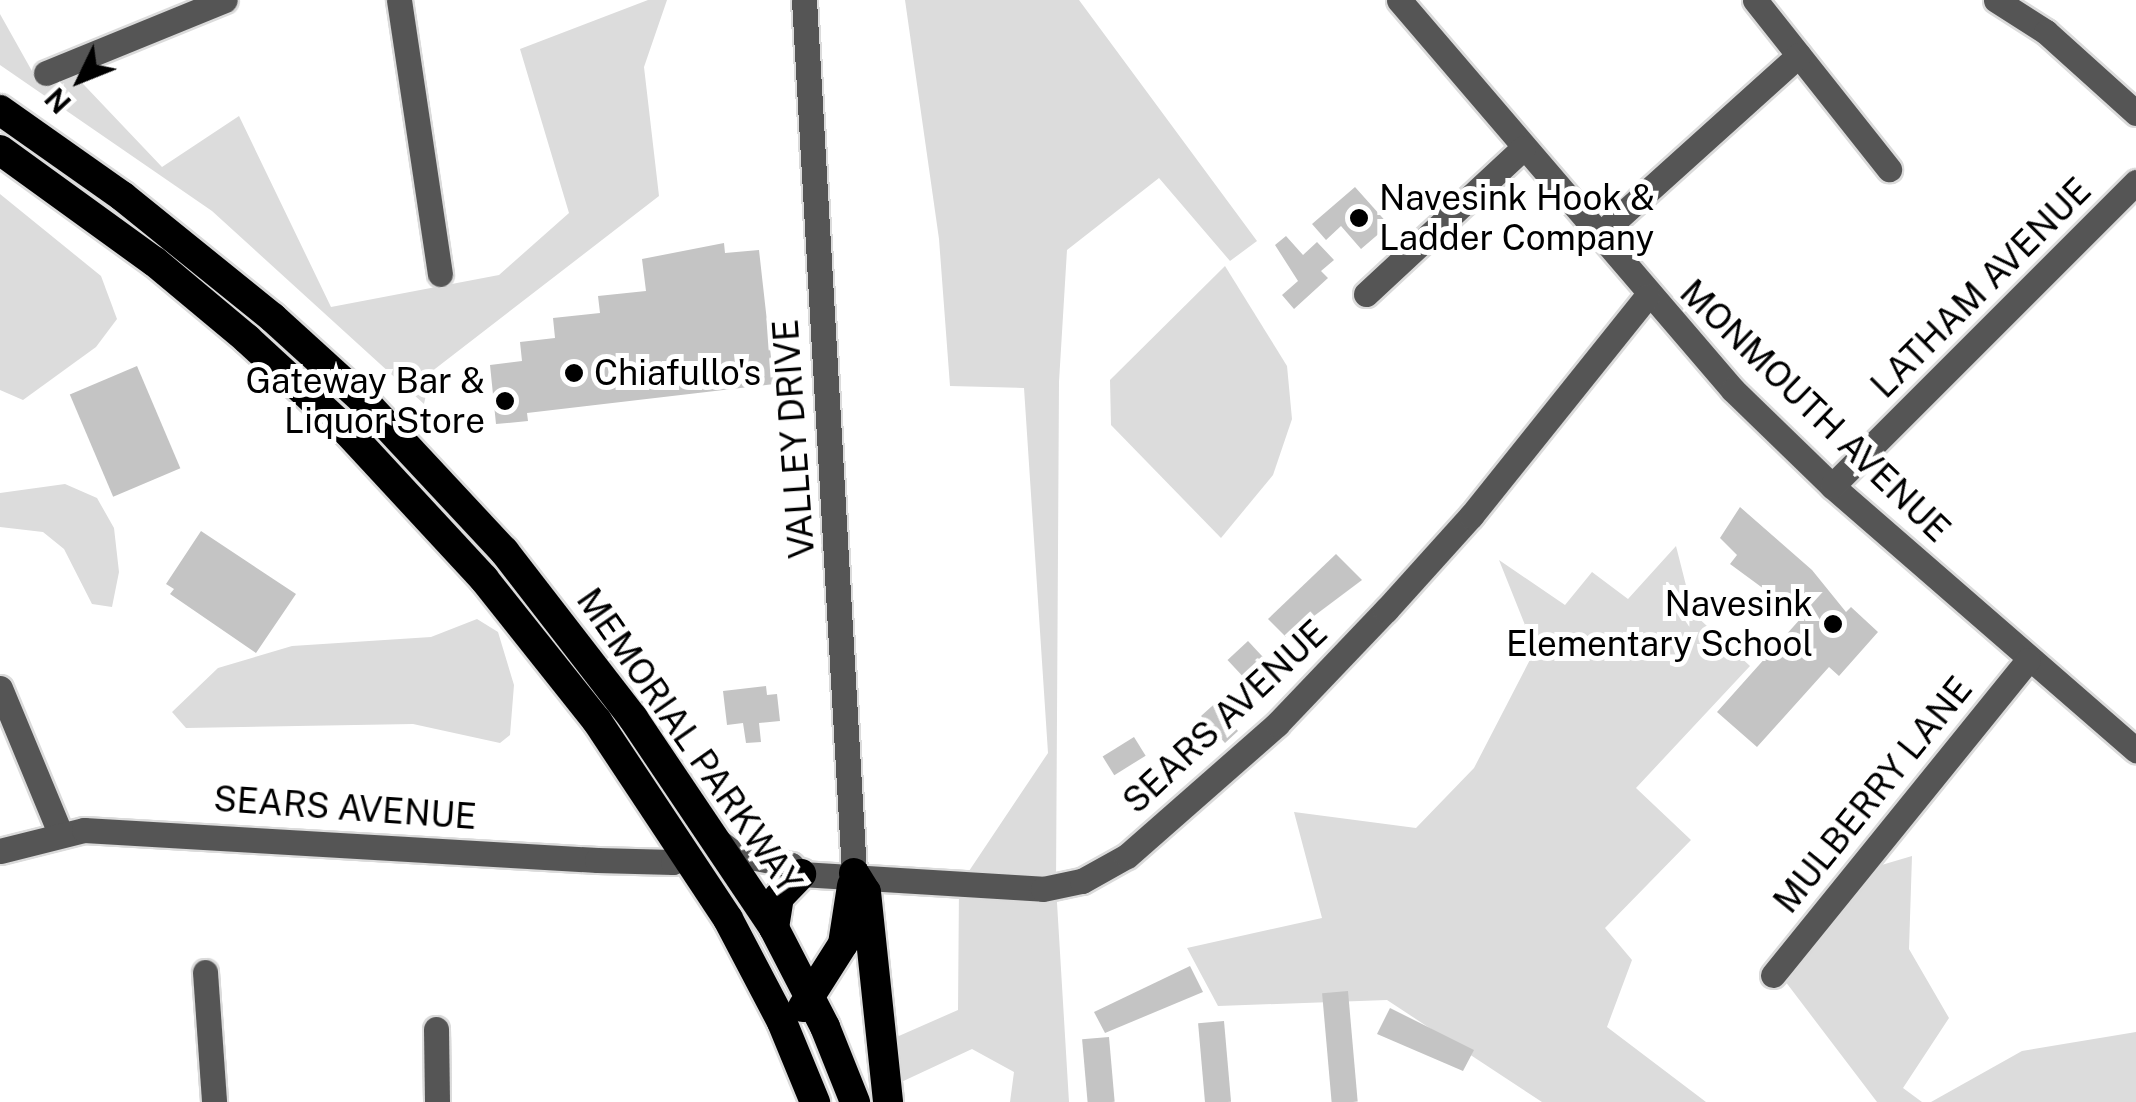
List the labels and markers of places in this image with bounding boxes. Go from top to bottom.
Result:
place label: Navesink Hook & Ladder Company [1379,177,1655,259]
marker: Navesink Hook & Ladder Company [1348,207,1370,229]
place label: Chiafullo's [594,352,761,394]
place label: Gateway Bar & Liquor Store [245,360,485,442]
marker: Chiafullo's [563,362,585,384]
marker: Gateway Bar & Liquor Store [494,390,516,412]
place label: Navesink Elementary School [1506,583,1813,665]
marker: Navesink Elementary School [1822,613,1844,635]

